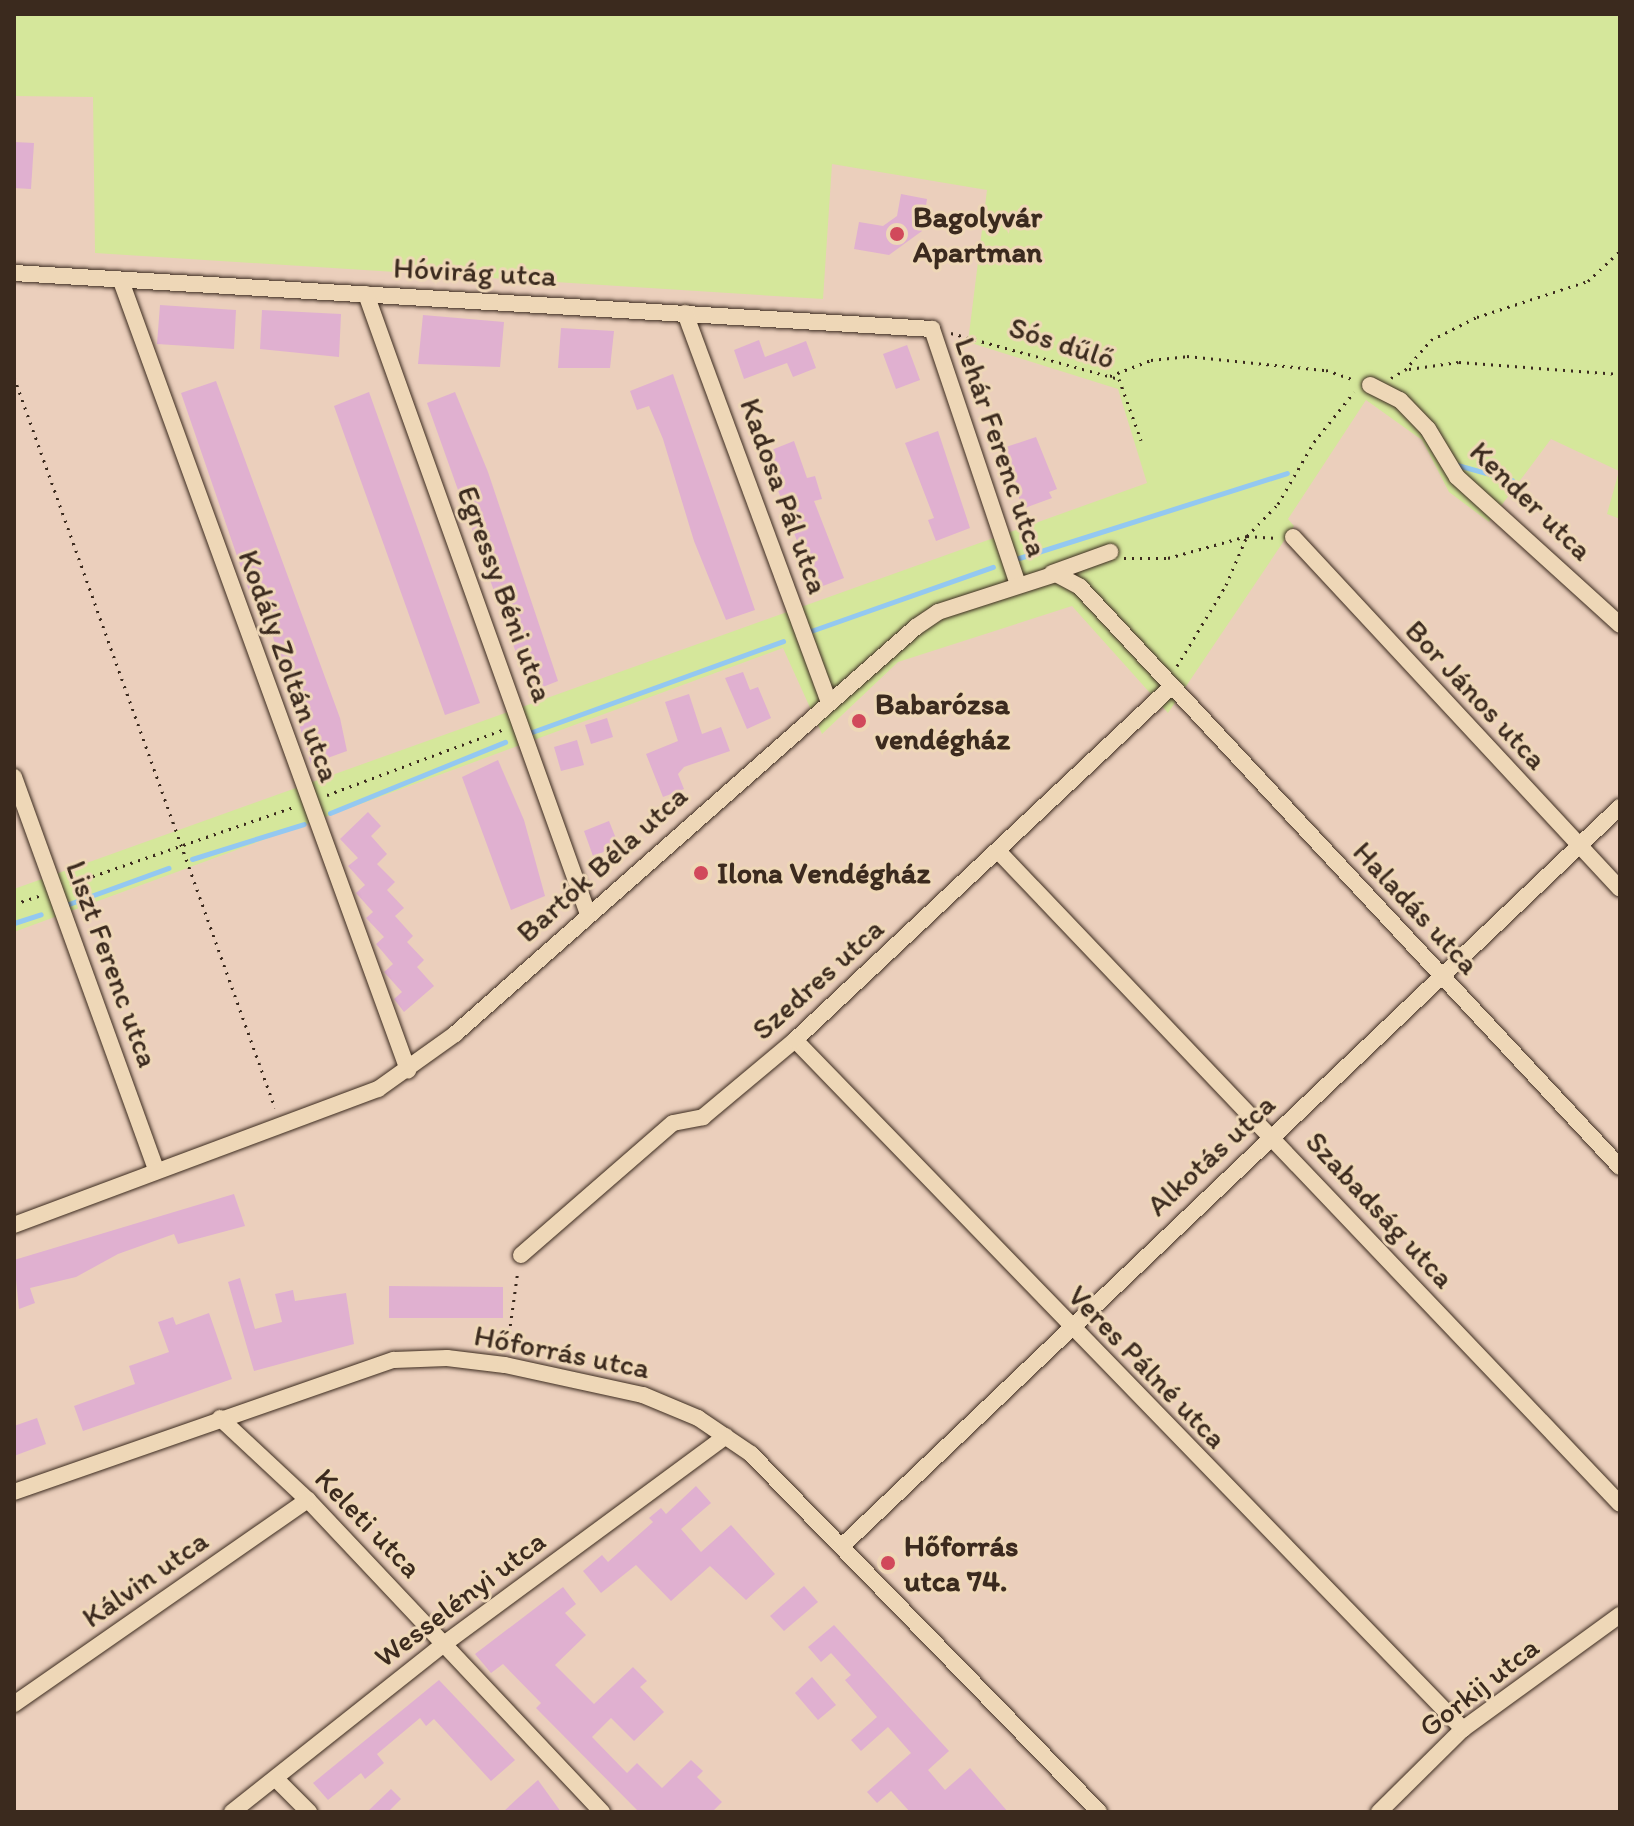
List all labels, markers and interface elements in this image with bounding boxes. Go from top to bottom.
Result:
place label: Bagolyvár Apartman [913,199,1042,270]
marker: Bagolyvár Apartman [888,225,906,243]
street label: Hóvirág utca [393,250,557,294]
street label: Sós dűlő [1004,309,1120,377]
street label: Lehár Ferenc utca [947,334,1055,560]
street label: Kadosa Pál utca [732,393,836,599]
street label: Kender utca [1463,434,1599,568]
street label: Egressy Béni utca [449,481,561,707]
street label: Kodály Zoltán utca [230,545,348,787]
street label: Bor János utca [1398,613,1554,777]
place label: Babarózsa vendégház [875,686,1010,756]
marker: Babarózsa vendégház [850,712,868,730]
street label: Bartók Béla utca [509,778,695,950]
street label: Haladás utca [1346,834,1486,982]
place label: Ilona Vendégház [717,855,928,891]
street label: Liszt Ferenc utca [58,856,166,1072]
marker: Ilona Vendégház [692,864,710,882]
street label: Szedres utca [745,911,891,1047]
street label: Alkotás utca [1140,1087,1282,1223]
street label: Szabadság utca [1299,1124,1461,1296]
street label: Veres Pálné utca [1061,1279,1233,1455]
street label: Hőforrás utca [472,1317,652,1387]
street label: Keleti utca [307,1461,429,1585]
street label: Kálvin utca [75,1523,215,1635]
street label: Wesselényi utca [368,1523,552,1675]
place label: Hőforrás utca 74. [904,1528,1018,1598]
marker: Hőforrás utca 74. [879,1554,897,1572]
street label: Gorkij utca [1412,1629,1546,1745]

